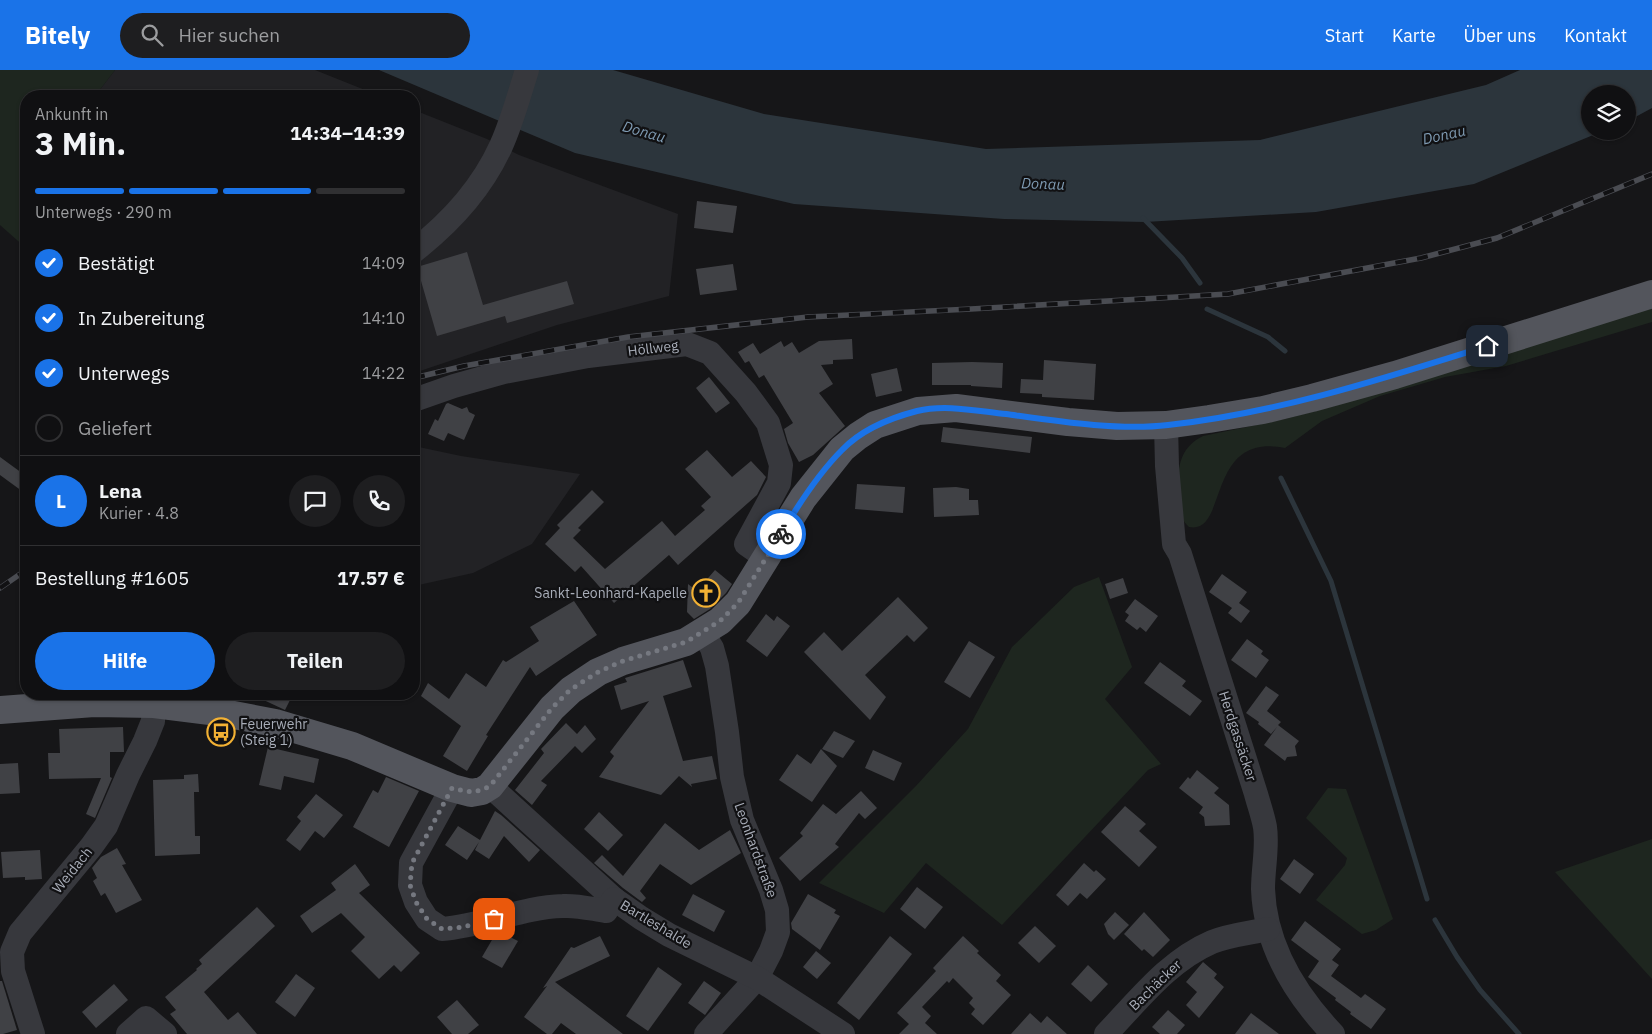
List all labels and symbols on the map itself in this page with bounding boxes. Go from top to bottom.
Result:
water label: Donau [621,116,668,147]
water label: Donau [1421,121,1467,148]
water label: Donau [1021,173,1065,194]
pin [1466,325,1508,367]
street label: Höllweg [627,336,680,360]
courier [756,509,806,559]
church icon: Sankt-Leonhard-Kapelle [691,578,721,608]
place label: Sankt-Leonhard-Kapelle [534,584,687,602]
street label: Herdgassäcker [1215,689,1261,783]
place label: Feuerwehr (Steig 1) [240,715,307,749]
bus stop icon: Feuerwehr (Steig 1) [206,717,236,747]
street label: Leonhardstraße [730,800,782,900]
street label: Weidach [48,843,96,897]
street label: Bartleshalde [617,896,695,952]
pin [473,898,515,940]
street label: Bachäcker [1125,956,1185,1014]

